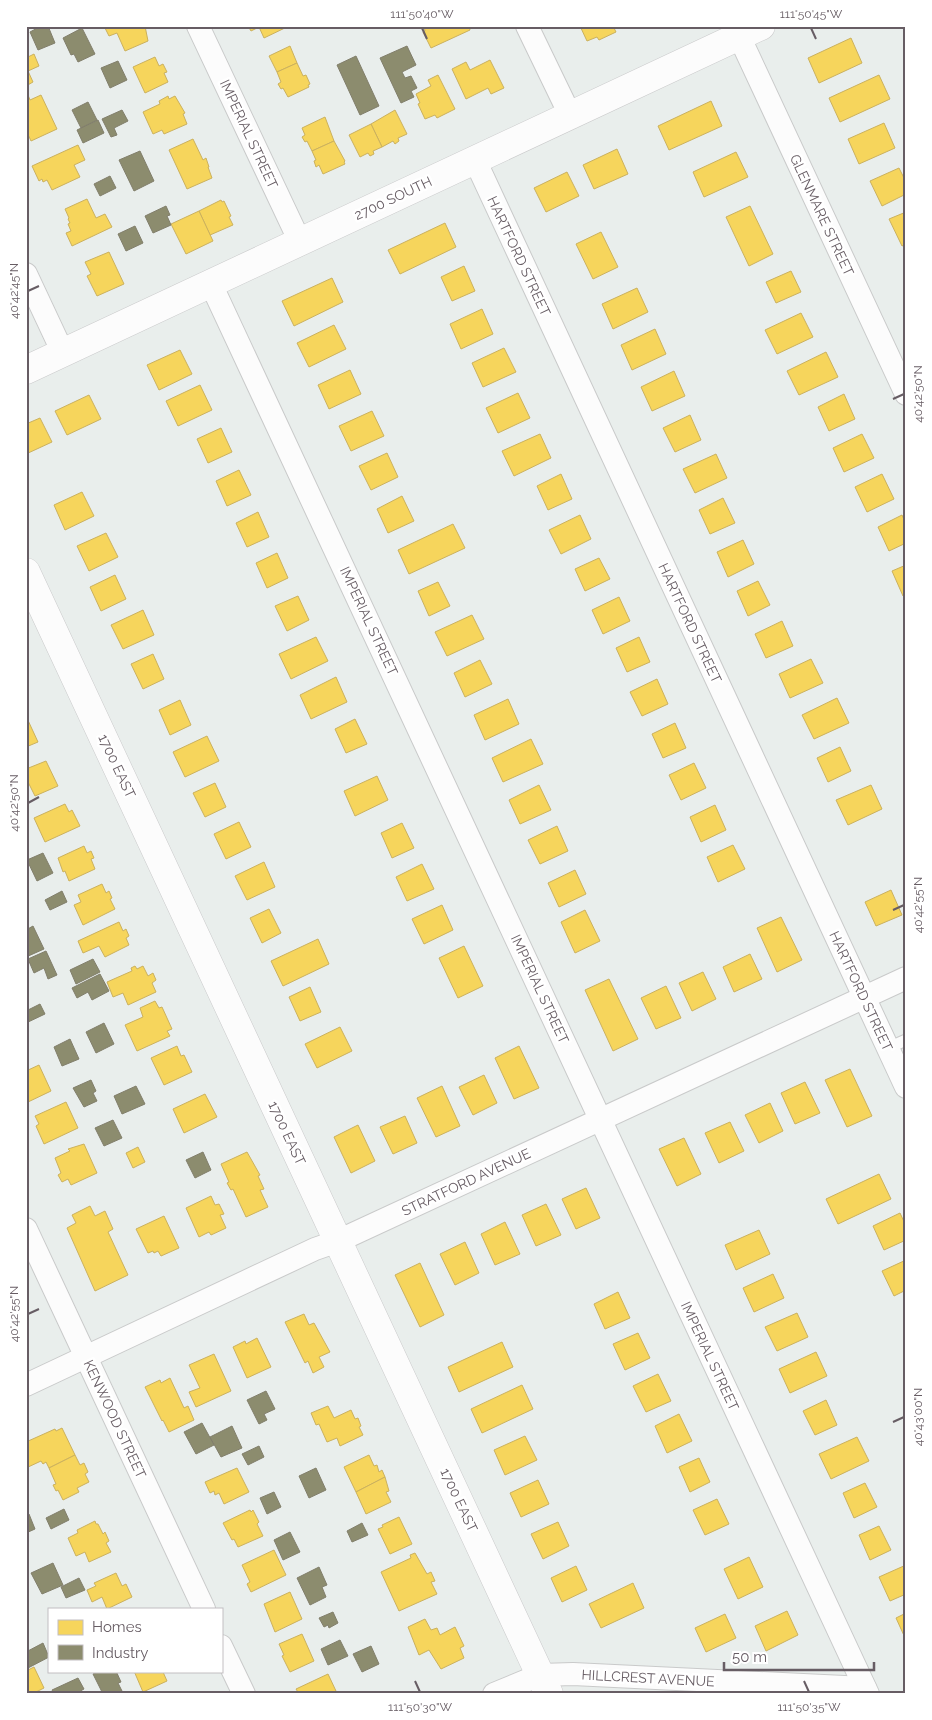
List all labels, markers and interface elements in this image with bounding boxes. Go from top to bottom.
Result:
text: 111°50'40"W [390,7,454,21]
text: 111°50'45"W [780,7,843,21]
street label: IMPERIAL STREET [217,77,281,191]
street label: GLENMARE STREET [787,152,857,279]
street label: 2700 SOUTH [352,173,434,223]
street label: HARTFORD STREET [484,194,554,319]
text: 40°42'45"N [7,263,21,319]
text: 40°42'50"N [911,365,925,423]
street label: HARTFORD STREET [655,561,725,686]
street label: IMPERIAL STREET [337,564,401,678]
street label: 1700 EAST [95,731,139,801]
text: 40°42'50"N [7,774,21,832]
text: 40°42'55"N [911,877,925,933]
street label: HARTFORD STREET [826,929,896,1054]
street label: IMPERIAL STREET [508,932,572,1046]
street label: 1700 EAST [265,1098,309,1168]
street label: STRATFORD AVENUE [399,1145,533,1219]
text: 40°42'55"N [7,1286,21,1342]
street label: IMPERIAL STREET [678,1299,742,1413]
street label: KENWOOD STREET [80,1357,150,1481]
text: 40°43'00"N [911,1388,925,1446]
street label: 1700 EAST [437,1465,481,1535]
legend [48,1608,222,1672]
text: Homes [92,1618,142,1636]
scale bar [724,1640,874,1672]
text: Industry [92,1644,148,1662]
text: 50 m [732,1648,767,1666]
street label: HILLCREST AVENUE [581,1667,715,1689]
text: 111°50'30"W [388,1700,452,1714]
text: 111°50'35"W [777,1700,841,1714]

